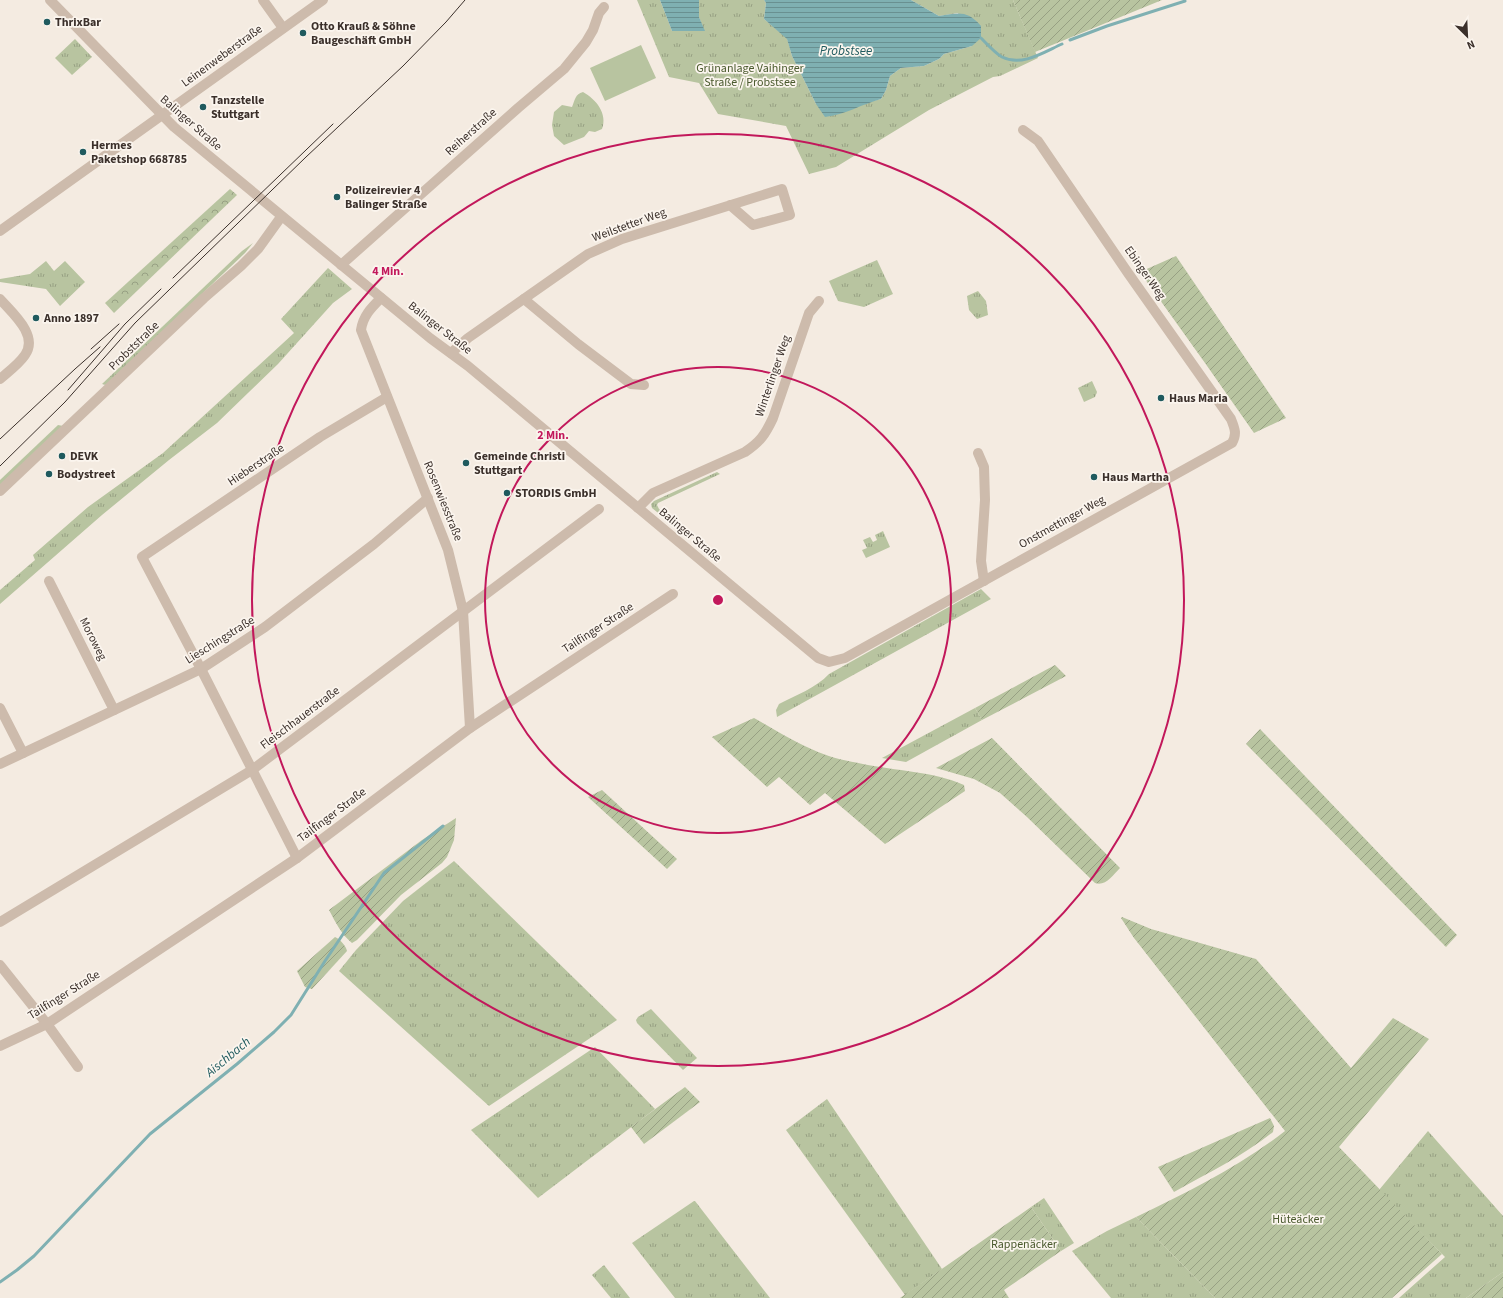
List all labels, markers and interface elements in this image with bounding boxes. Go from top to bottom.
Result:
place label: ThrixBar [55,14,101,31]
north arrow [1447,16,1487,56]
marker: ThrixBar [42,17,52,27]
place label: Otto Krauß & Söhne Baugeschäft GmbH [311,18,416,49]
street label: Leinenweberstraße [178,21,266,91]
marker: Otto Krauß & Söhne Baugeschäft GmbH [298,28,308,38]
text: N [1464,36,1477,53]
water label: Probstsee [820,42,872,60]
park label: Grünanlage Vaihinger Straße / Probstsee [696,60,805,91]
street label: Balinger Straße [156,91,226,155]
place label: Tanzstelle Stuttgart [211,92,264,123]
marker: Tanzstelle Stuttgart [198,102,208,112]
street label: Reiherstraße [442,104,500,160]
place label: Hermes Paketshop 668785 [91,137,187,168]
marker: Hermes Paketshop 668785 [78,147,88,157]
place label: Polizeirevier 4 Balinger Straße [345,182,427,213]
marker: Polizeirevier 4 Balinger Straße [332,192,342,202]
street label: Weilstetter Weg [590,204,668,246]
street label: Ebinger Weg [1120,243,1170,303]
text: 4 Min. [372,263,404,280]
street label: Balinger Straße [404,298,476,358]
place label: Anno 1897 [43,310,99,327]
marker: Anno 1897 [31,313,41,323]
street label: Probststraße [105,318,163,374]
street label: Winterlinger Weg [751,333,795,419]
place label: Haus Maria [1169,390,1228,407]
marker: Haus Maria [1156,393,1166,403]
text: 2 Min. [537,427,569,444]
street label: Hieberstraße [224,440,288,490]
place label: DEVK [70,448,99,465]
place label: Gemeinde Christi Stuttgart [474,448,565,479]
marker: DEVK [57,451,67,461]
street label: Rosenwiesstraße [419,458,467,544]
marker: Gemeinde Christi Stuttgart [461,458,471,468]
place label: Bodystreet [57,466,116,483]
marker: Bodystreet [44,469,54,479]
place label: Haus Martha [1102,469,1169,486]
marker: Haus Martha [1089,472,1099,482]
place label: STORDIS GmbH [515,485,597,502]
marker: STORDIS GmbH [502,488,512,498]
street label: Onstmettinger Weg [1016,491,1108,553]
street label: Balinger Straße [655,504,725,566]
centre of rings [711,593,725,607]
street label: Tailfinger Straße [559,599,637,657]
street label: Lieschingstraße [182,612,258,668]
street label: Moroweg [75,615,111,663]
street label: Fleischhauerstraße [257,682,343,754]
street label: Tailfinger Straße [294,784,370,846]
street label: Tailfinger Straße [25,966,103,1024]
water label: Aischbach [201,1033,255,1082]
park label: Hüteäcker [1272,1211,1325,1228]
park label: Rappenäcker [991,1236,1058,1253]

